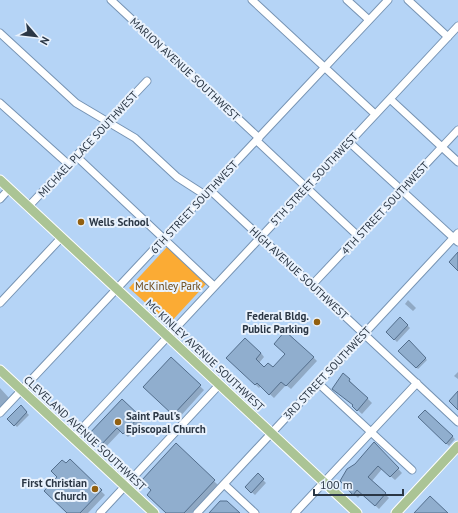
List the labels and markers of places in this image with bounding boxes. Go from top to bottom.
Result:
place label: Wells School [89,215,150,229]
marker: Wells School [76,217,86,227]
place label: Federal Bldg. Public Parking [242,309,309,336]
marker: Federal Bldg. Public Parking [312,317,322,327]
place label: Saint Paul's Episcopal Church [126,409,206,436]
marker: Saint Paul's Episcopal Church [113,417,123,427]
place label: First Christian Church [22,476,87,503]
marker: First Christian Church [90,484,100,494]

